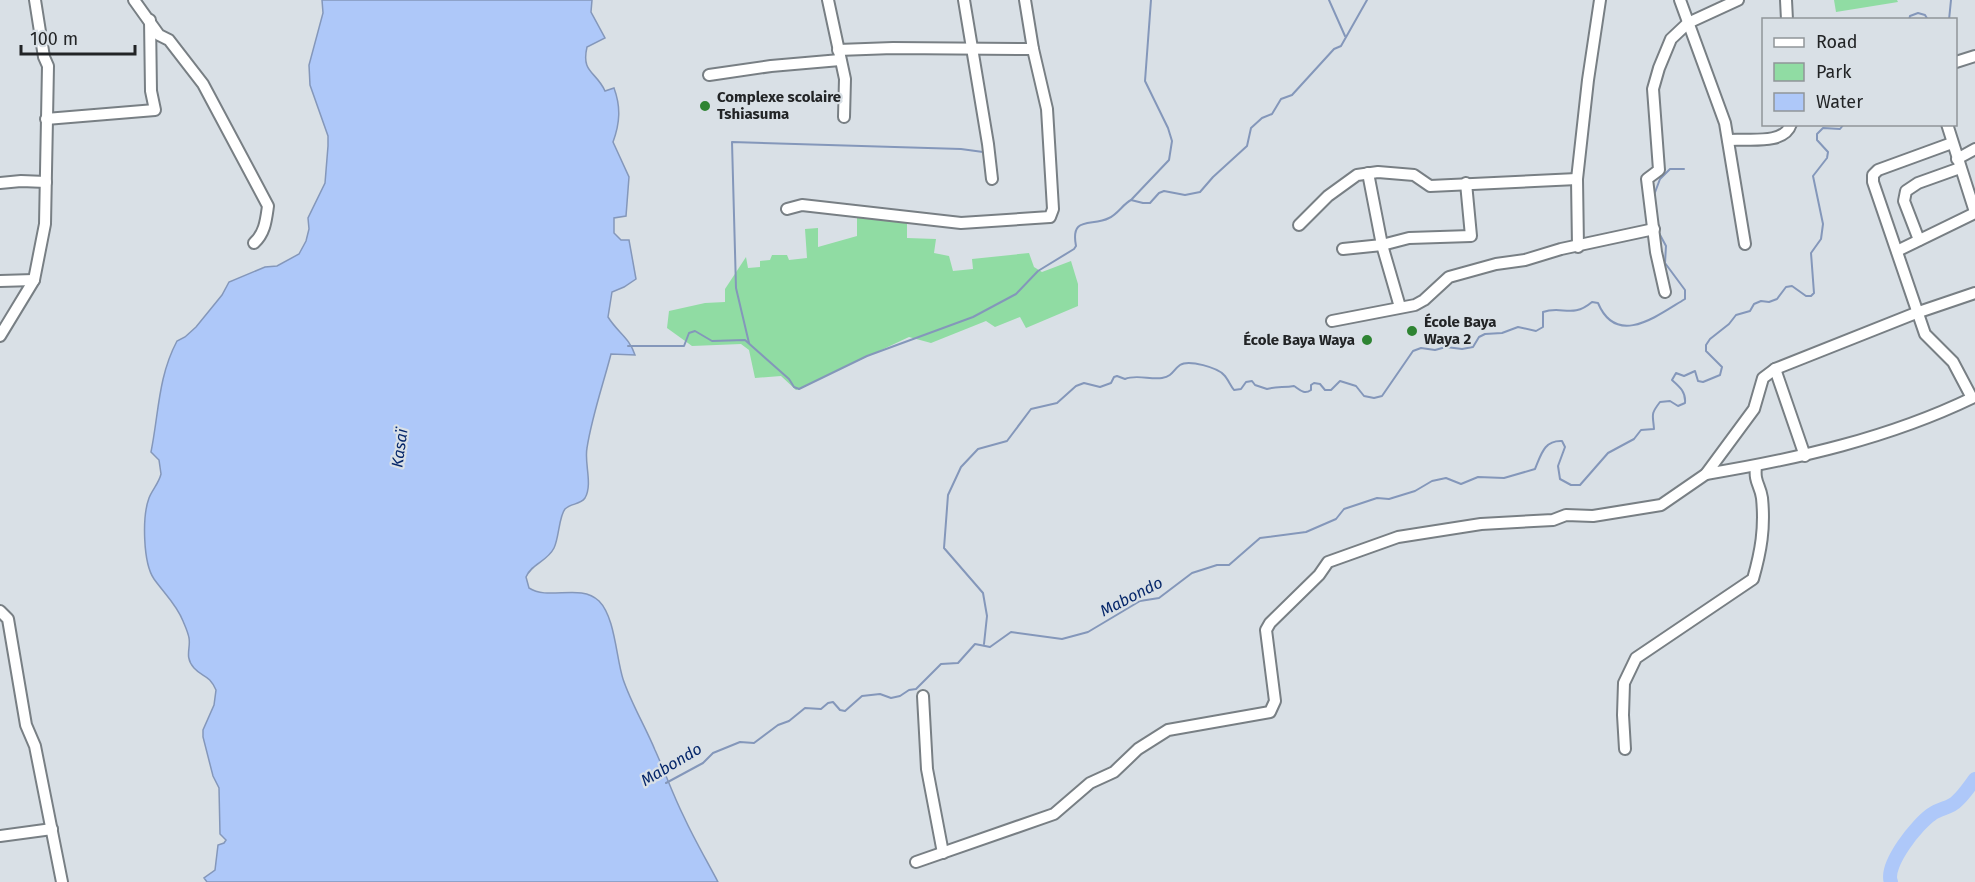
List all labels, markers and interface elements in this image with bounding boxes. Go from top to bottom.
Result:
scale bar [21,18,135,56]
legend [1762,18,1957,126]
text: 100 m [30,28,78,50]
text: Road [1816,31,1858,53]
text: Park [1816,61,1852,83]
place label: Complexe scolaire Tshiasuma [717,88,841,123]
text: Water [1816,91,1863,113]
marker: Complexe scolaire Tshiasuma [698,99,712,113]
place label: École Baya Waya 2 [1424,313,1496,348]
marker: École Baya Waya 2 [1405,324,1419,338]
place label: École Baya Waya [1243,331,1355,349]
marker: École Baya Waya [1360,333,1374,347]
water label: Kasaï [387,426,412,469]
water label: Mabondo [1097,573,1166,620]
water label: Mabondo [637,739,705,790]

